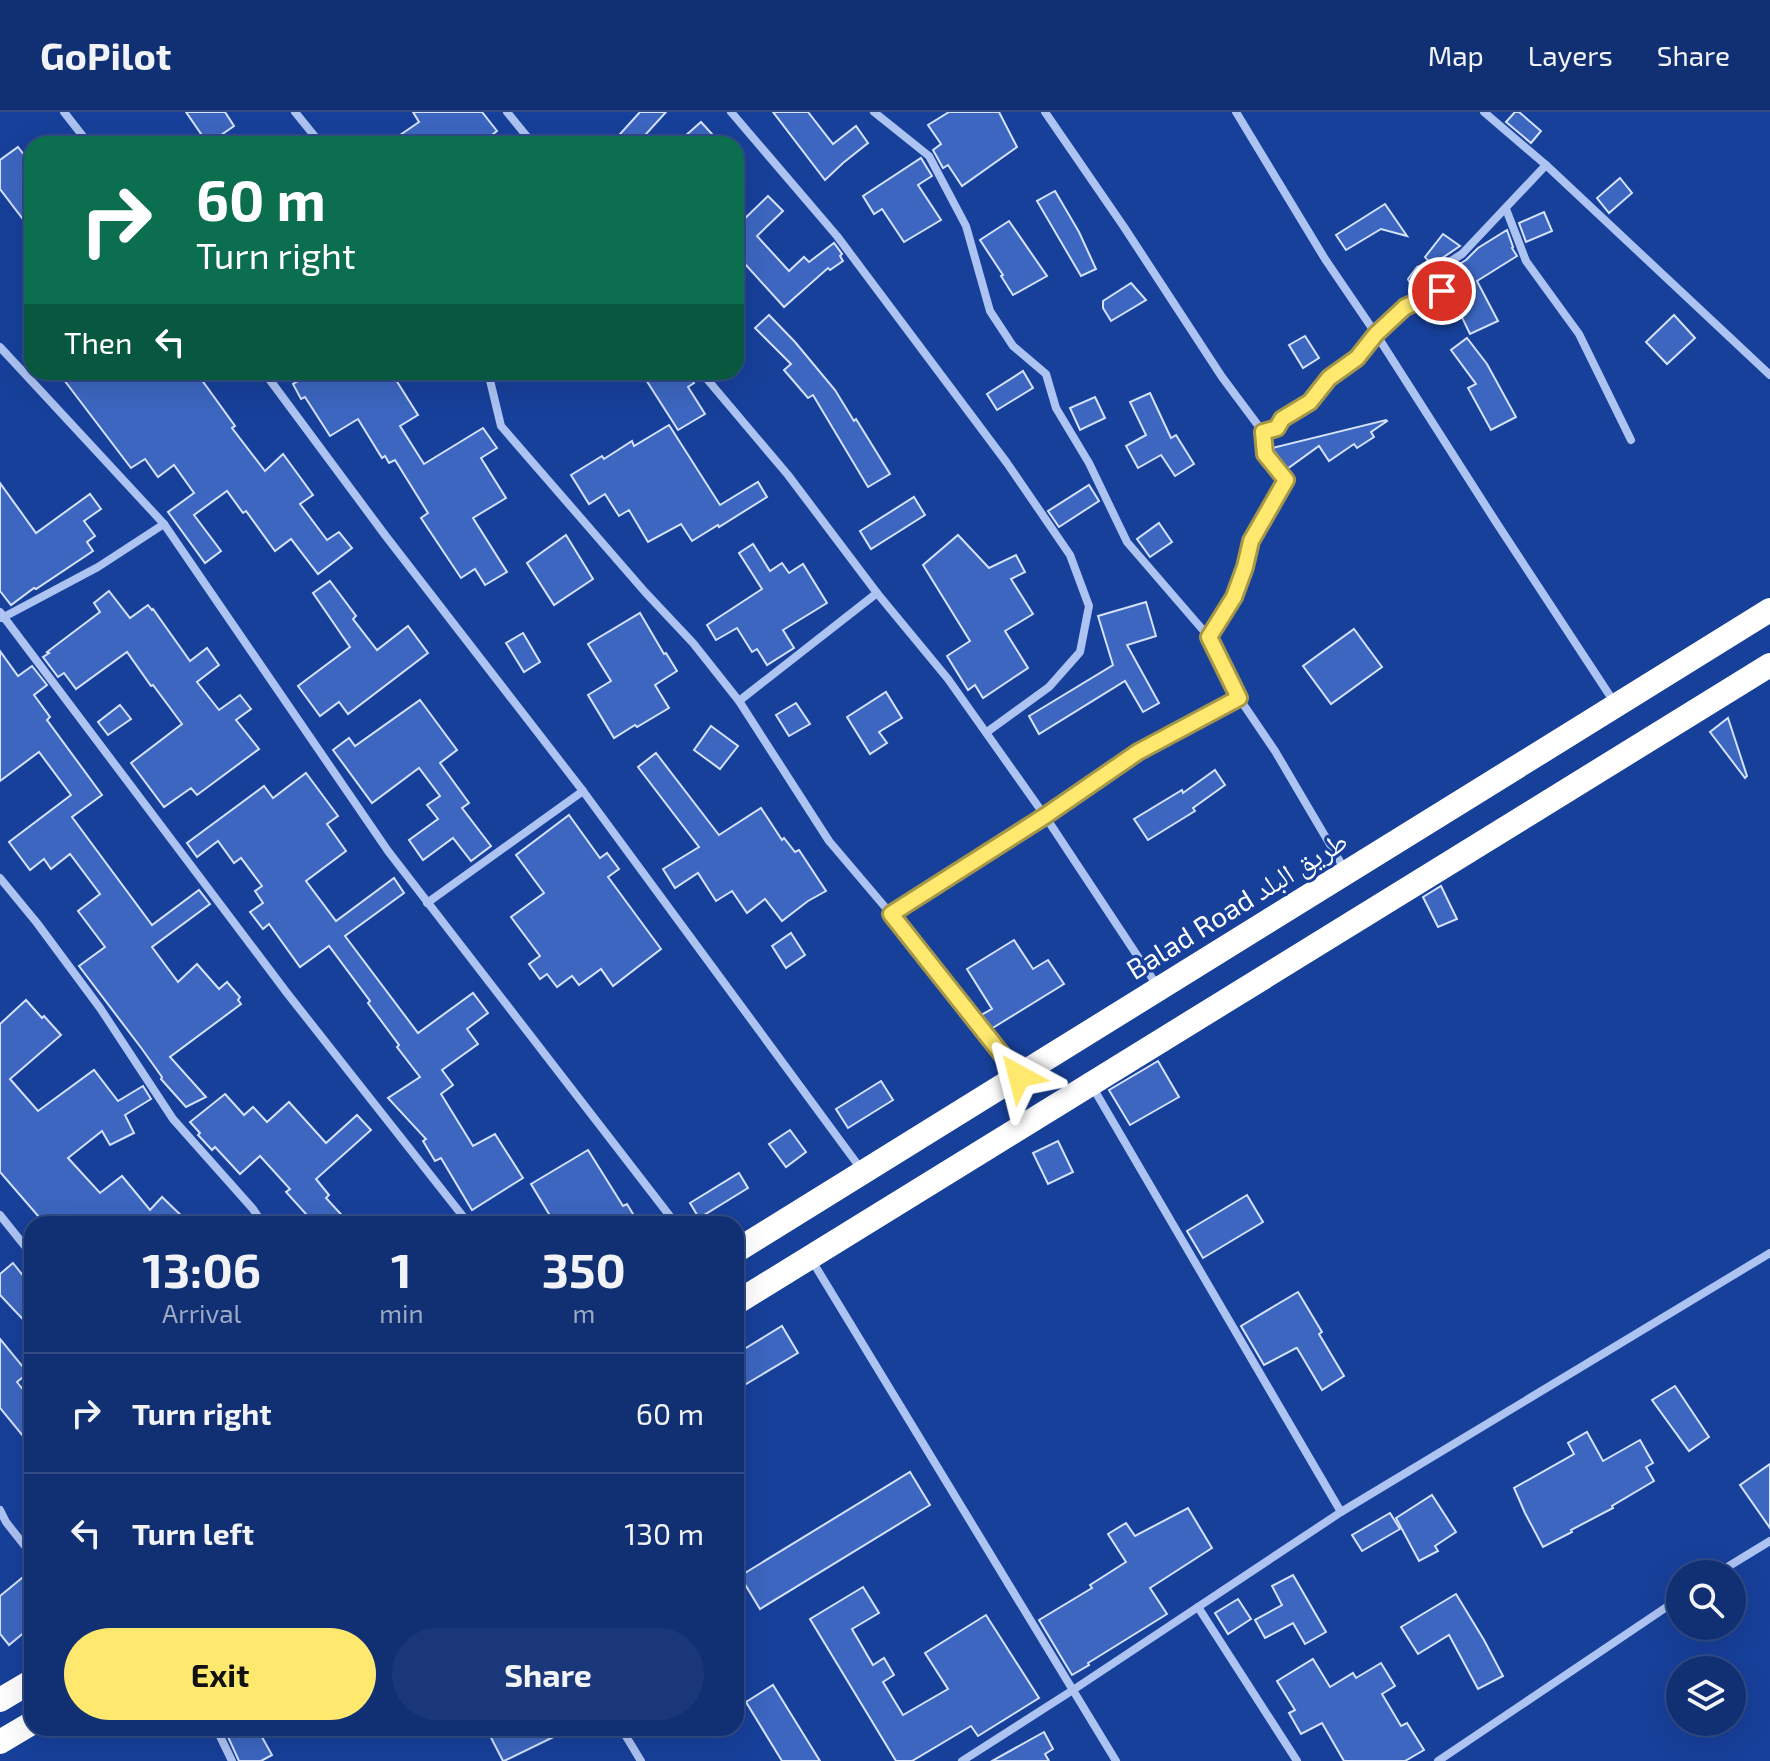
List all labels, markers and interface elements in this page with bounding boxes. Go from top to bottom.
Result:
text: GoPilot [40,32,171,78]
text: Map [1428,38,1484,72]
text: Layers [1528,38,1613,72]
text: Share [1657,38,1730,72]
text: 60 m [196,165,326,232]
icon: right [64,168,168,272]
text: Turn right [196,233,356,276]
pin [1408,257,1476,325]
icon: arrive [1420,269,1464,313]
icon: left [148,320,192,364]
text: Then [64,324,132,360]
street label: Balad Road طريق البلد [1120,822,1354,988]
position arrow [977,1034,1061,1118]
text: 13:06 [142,1240,261,1298]
text: 1 [391,1240,412,1298]
text: 350 [542,1240,626,1298]
text: Arrival [162,1297,241,1328]
text: min [379,1297,424,1328]
text: m [572,1297,595,1328]
icon: right [64,1391,108,1435]
text: Turn right [132,1395,272,1431]
text: 60 m [636,1395,704,1431]
icon: left [64,1511,108,1555]
text: Turn left [132,1515,254,1551]
text: 130 m [624,1515,704,1551]
map controls [1666,1560,1746,1736]
button: search [1666,1560,1746,1640]
button: Exit [64,1628,376,1720]
button: Share [392,1628,704,1720]
button: layers [1666,1656,1746,1736]

